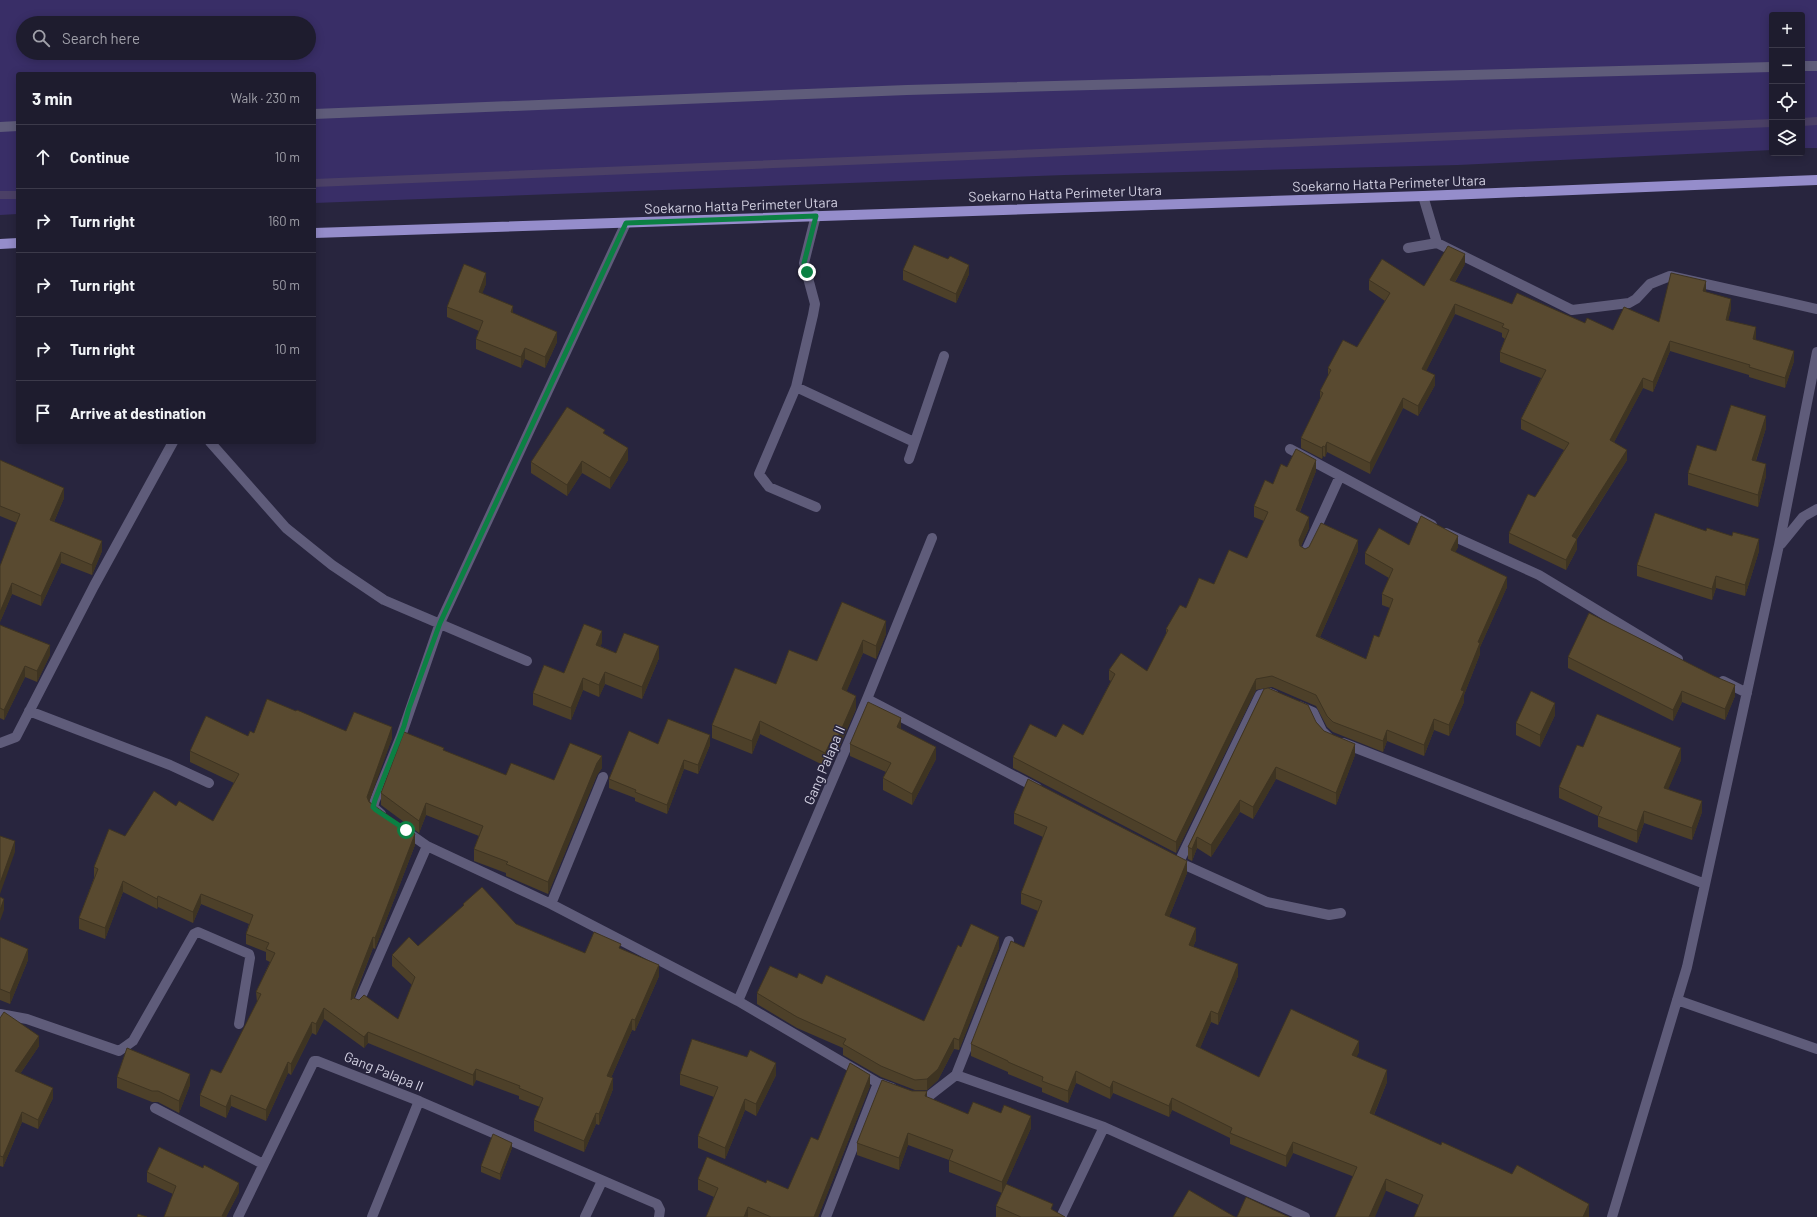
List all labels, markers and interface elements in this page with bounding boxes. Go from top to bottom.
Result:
map controls [1769,12,1805,156]
button: + [1769,12,1805,48]
search box [16,16,316,60]
icon: search [30,27,52,49]
text: Search here [62,29,140,47]
button: − [1769,48,1805,84]
button: locate [1769,84,1805,120]
text: 3 min [32,88,72,108]
text: Walk · 230 m [231,90,300,106]
button: layers [1769,120,1805,156]
icon: ahead [32,146,54,168]
text: Continue [70,148,130,166]
text: 10 m [275,149,300,165]
street label: Soekarno Hatta Perimeter Utara [1292,171,1486,195]
street label: Soekarno Hatta Perimeter Utara [968,181,1162,205]
street label: Soekarno Hatta Perimeter Utara [644,193,838,217]
icon: right [32,210,54,232]
text: Turn right [70,212,135,230]
text: 160 m [268,213,300,229]
route end [798,263,816,281]
icon: right [32,274,54,296]
text: Turn right [70,276,135,294]
text: 50 m [273,277,300,293]
icon: right [32,338,54,360]
text: Turn right [70,340,135,358]
text: 10 m [275,341,300,357]
icon: arrive [32,402,54,424]
text: Arrive at destination [70,404,206,422]
street label: Gang Palapa II [800,723,848,807]
route start [397,821,415,839]
street label: Gang Palapa II [342,1047,426,1095]

